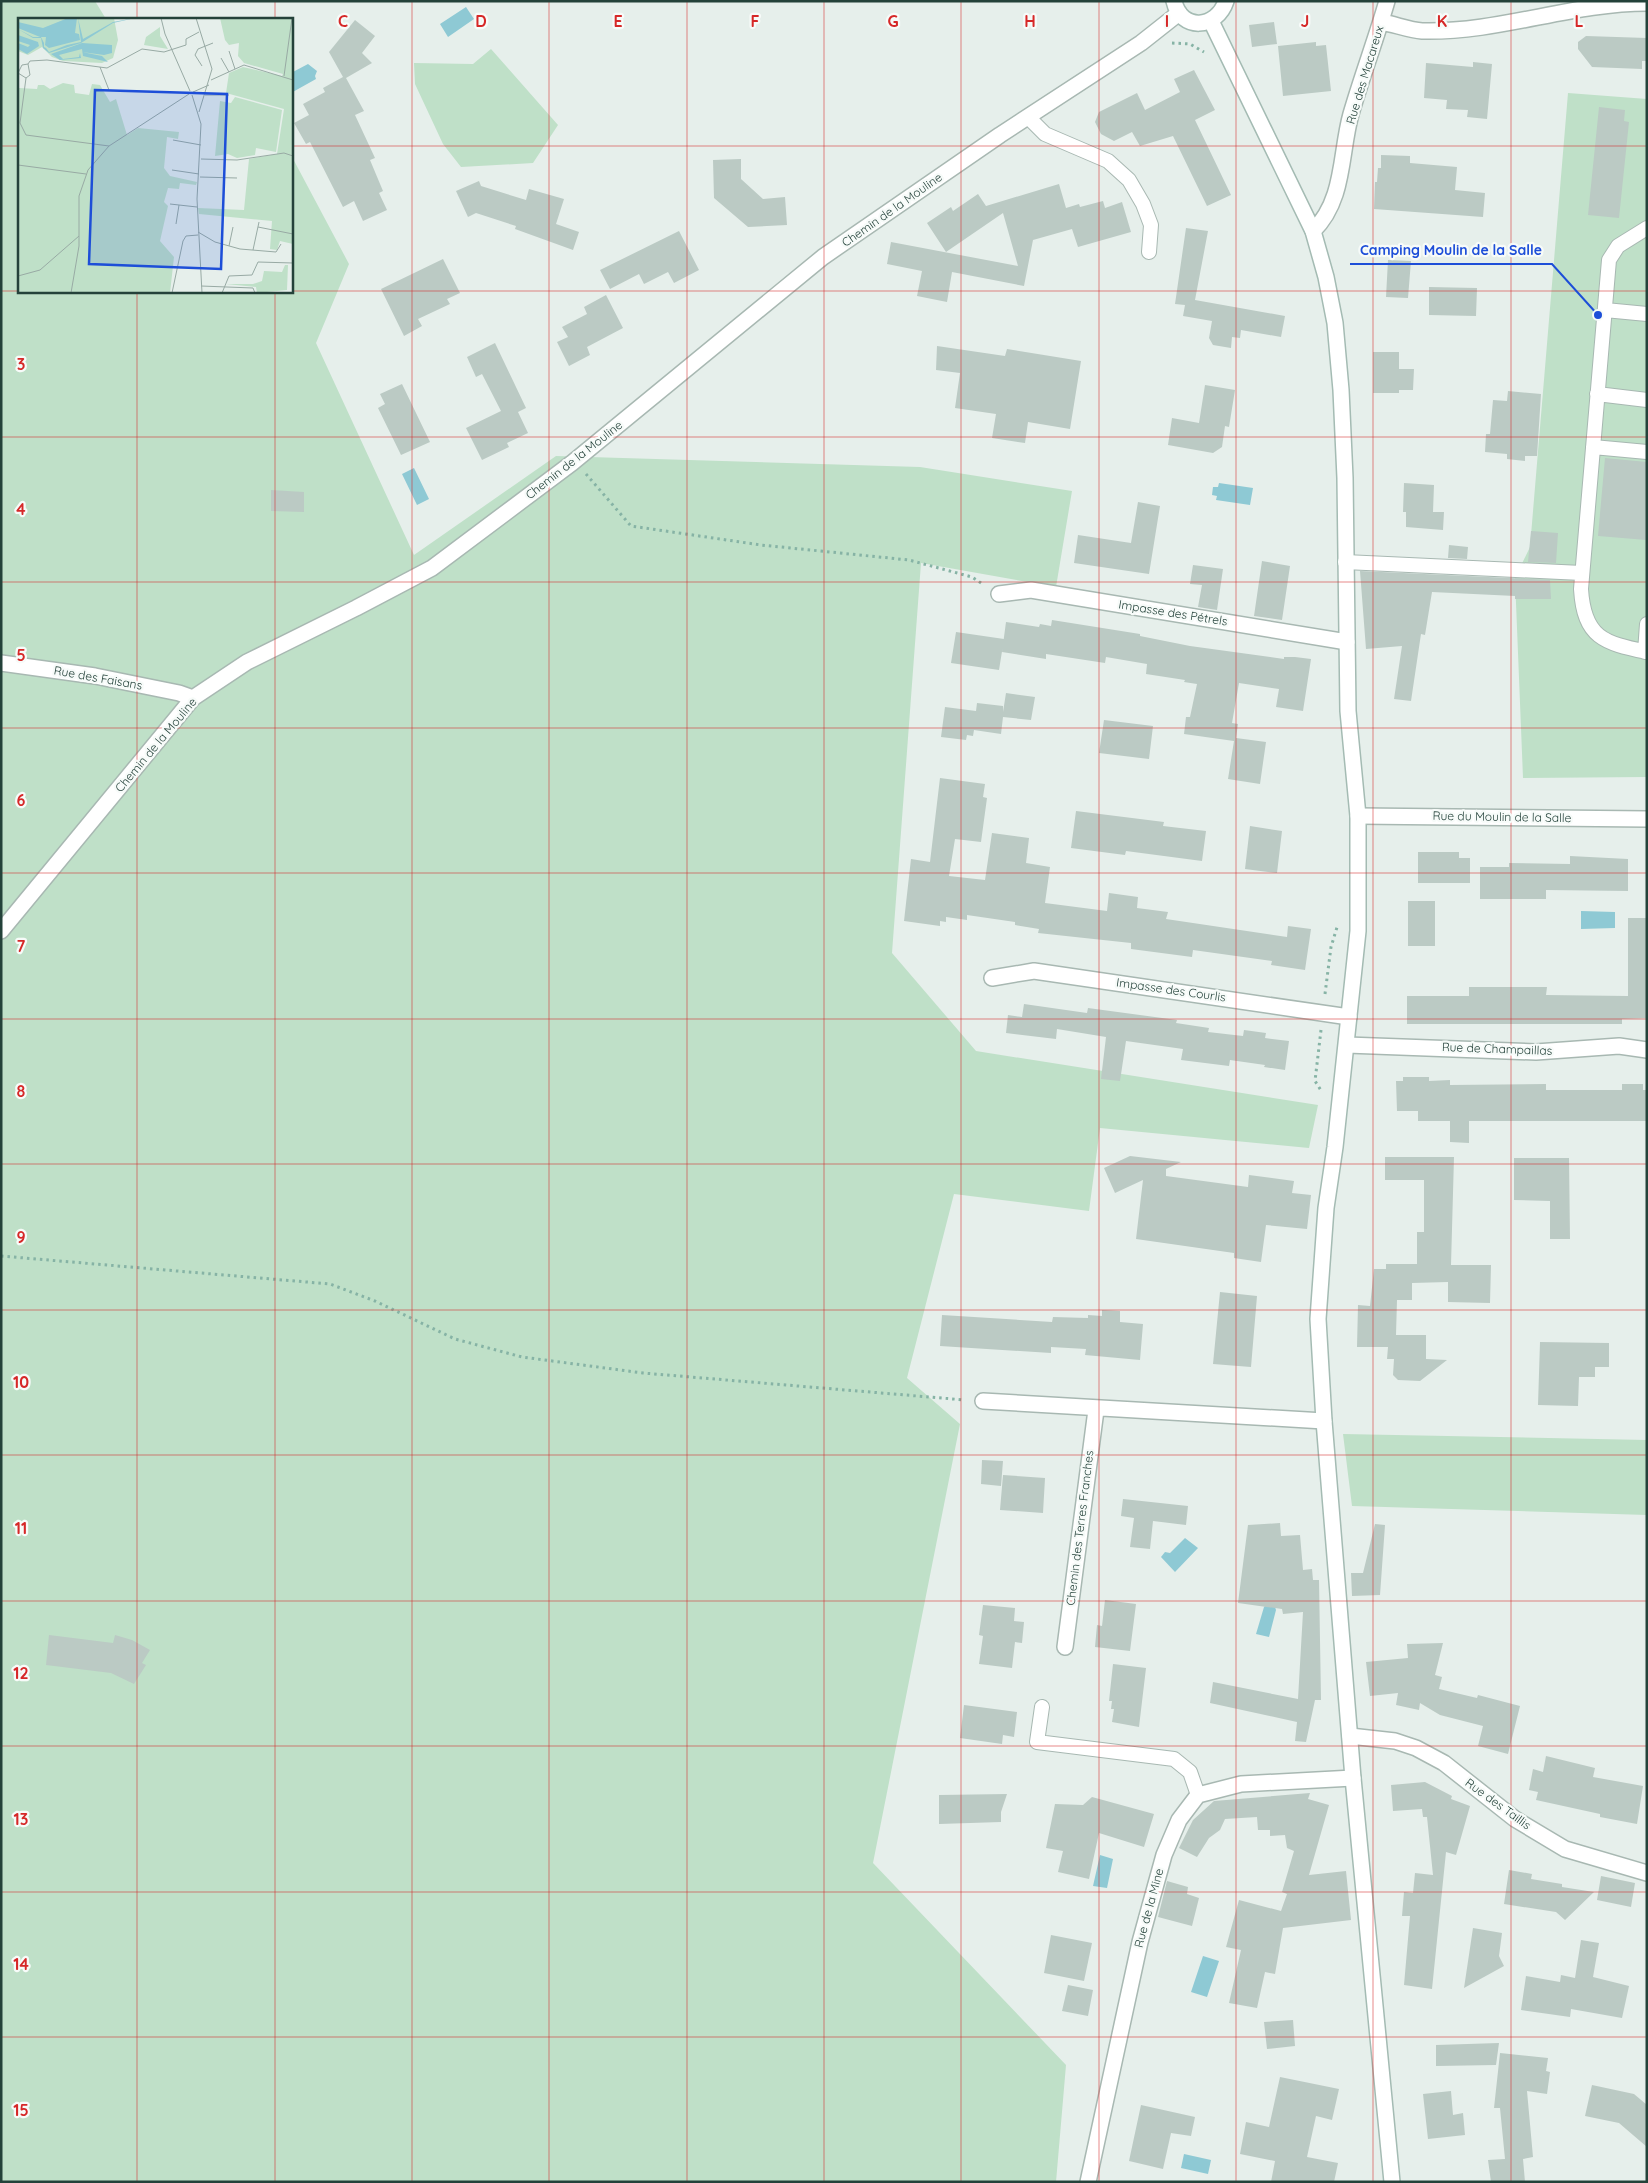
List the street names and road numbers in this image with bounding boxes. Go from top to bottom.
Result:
street label: Rue des Macareux [1342,24,1387,126]
street label: Chemin de la Mouline [839,169,945,250]
street label: Chemin de la Mouline [522,417,625,502]
street label: Impasse des Pétrels [1117,596,1229,629]
street label: Rue des Faisans [53,662,144,693]
street label: Chemin de la Mouline [112,694,200,795]
street label: Rue du Moulin de la Salle [1433,808,1572,825]
street label: Impasse des Courlis [1115,974,1227,1005]
street label: Rue de Champaillas [1442,1039,1553,1058]
street label: Chemin des Terres Franches [1063,1449,1097,1606]
street label: Rue des Taillis [1463,1775,1534,1833]
street label: Rue de la Mine [1131,1866,1166,1949]

